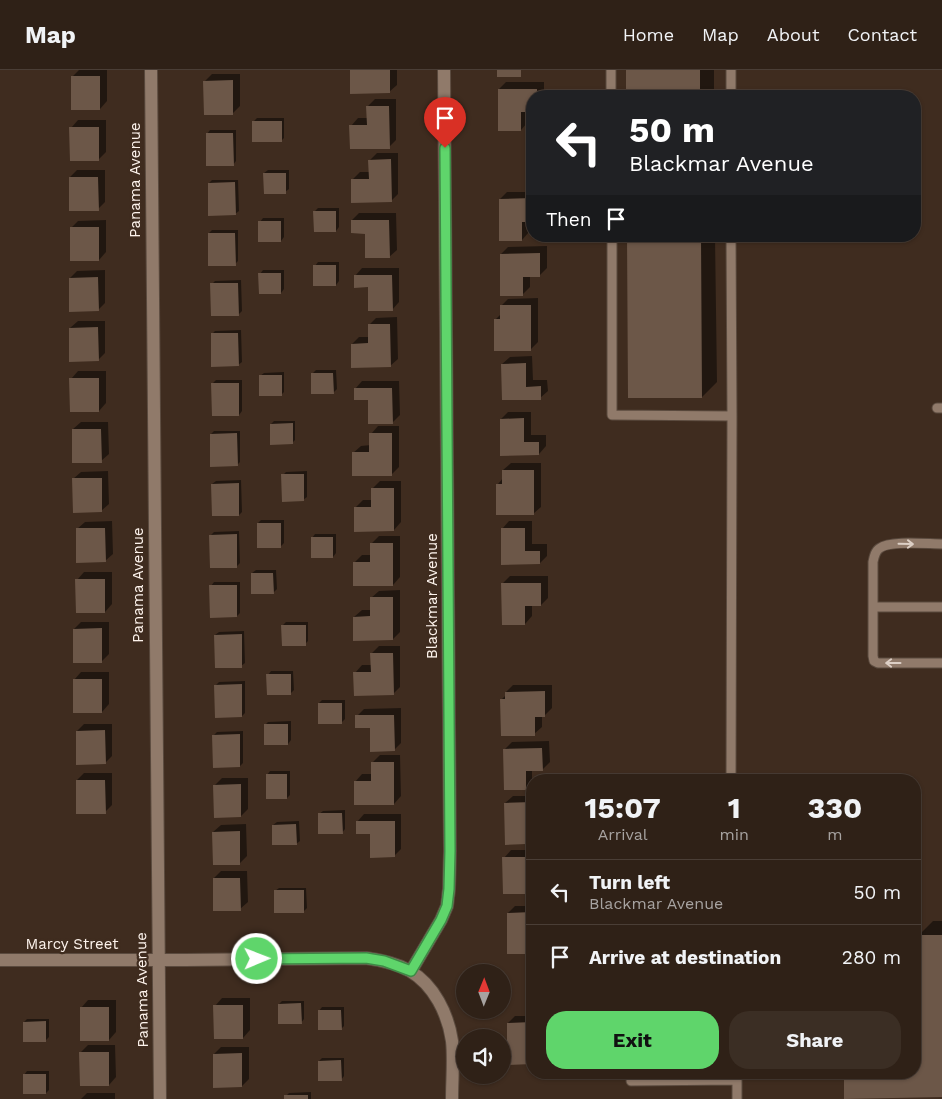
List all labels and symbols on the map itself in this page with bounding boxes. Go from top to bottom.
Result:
pin [424,97,466,148]
street label: Panama Avenue [126,122,144,238]
street label: Panama Avenue [129,527,147,643]
street label: Blackmar Avenue [423,533,441,659]
one-way arrow [898,539,914,548]
one-way arrow [886,658,902,668]
street label: Panama Avenue [132,932,152,1048]
position arrow [230,932,282,984]
street label: Marcy Street [26,935,119,953]
north arrow [456,964,511,1019]

